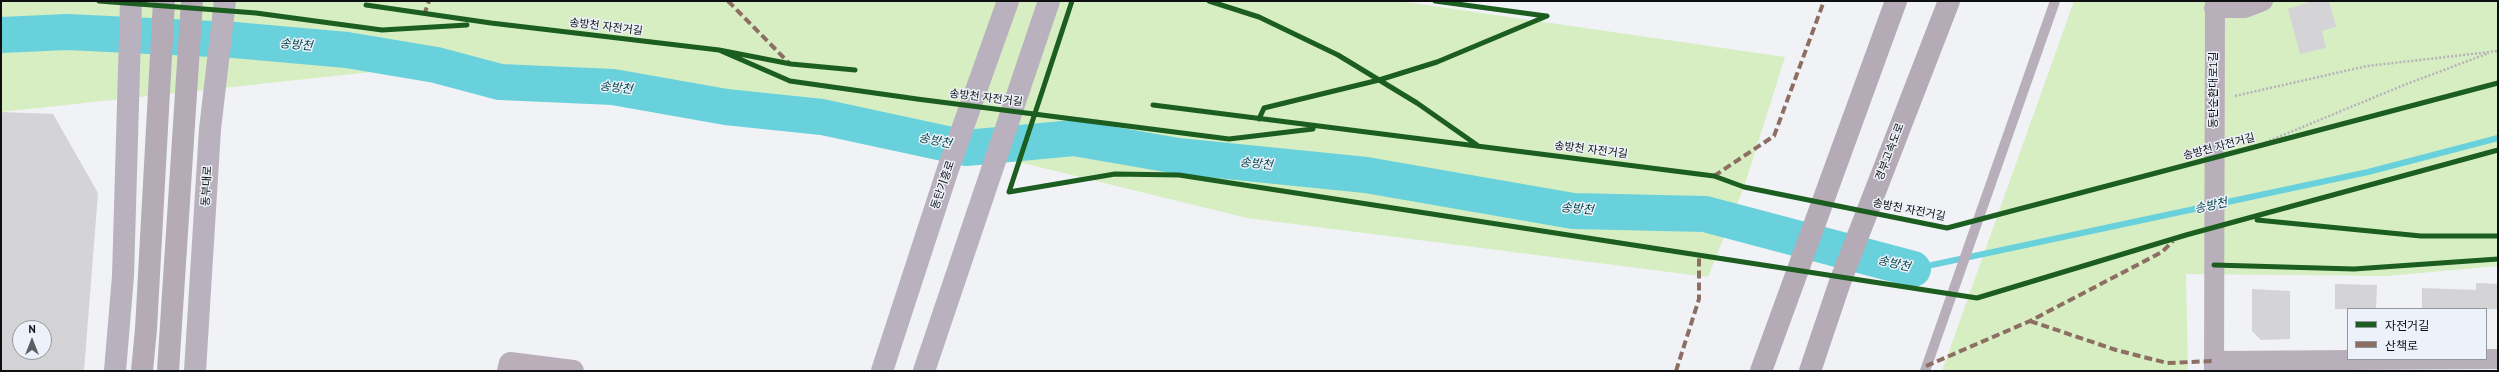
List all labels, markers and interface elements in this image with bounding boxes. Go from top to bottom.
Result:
street label: 송방천 자전거길 [569,16,643,38]
water label: 송방천 [279,36,313,54]
street label: 동탄순환대로1길 [2207,52,2221,128]
water label: 송방천 [599,79,633,97]
street label: 송방천 자전거길 [949,87,1023,109]
street label: 경부고속도로 [1873,121,1907,183]
water label: 송방천 [917,131,953,151]
street label: 송방천 자전거길 [2182,131,2256,163]
street label: 송방천 자전거길 [1554,139,1628,161]
water label: 송방천 [1239,155,1273,173]
street label: 동탄기흥로 [929,159,957,211]
street label: 동부대로 [199,165,215,207]
street label: 송방천 자전거길 [1872,196,1946,224]
water label: 송방천 [2193,196,2229,216]
water label: 송방천 [1560,200,1594,218]
water label: 송방천 [1876,253,1912,275]
legend [2347,308,2487,360]
text: 자전거길 [2385,318,2429,333]
north arrow [12,320,52,360]
text: N [28,322,36,336]
text: 산책로 [2385,338,2418,353]

